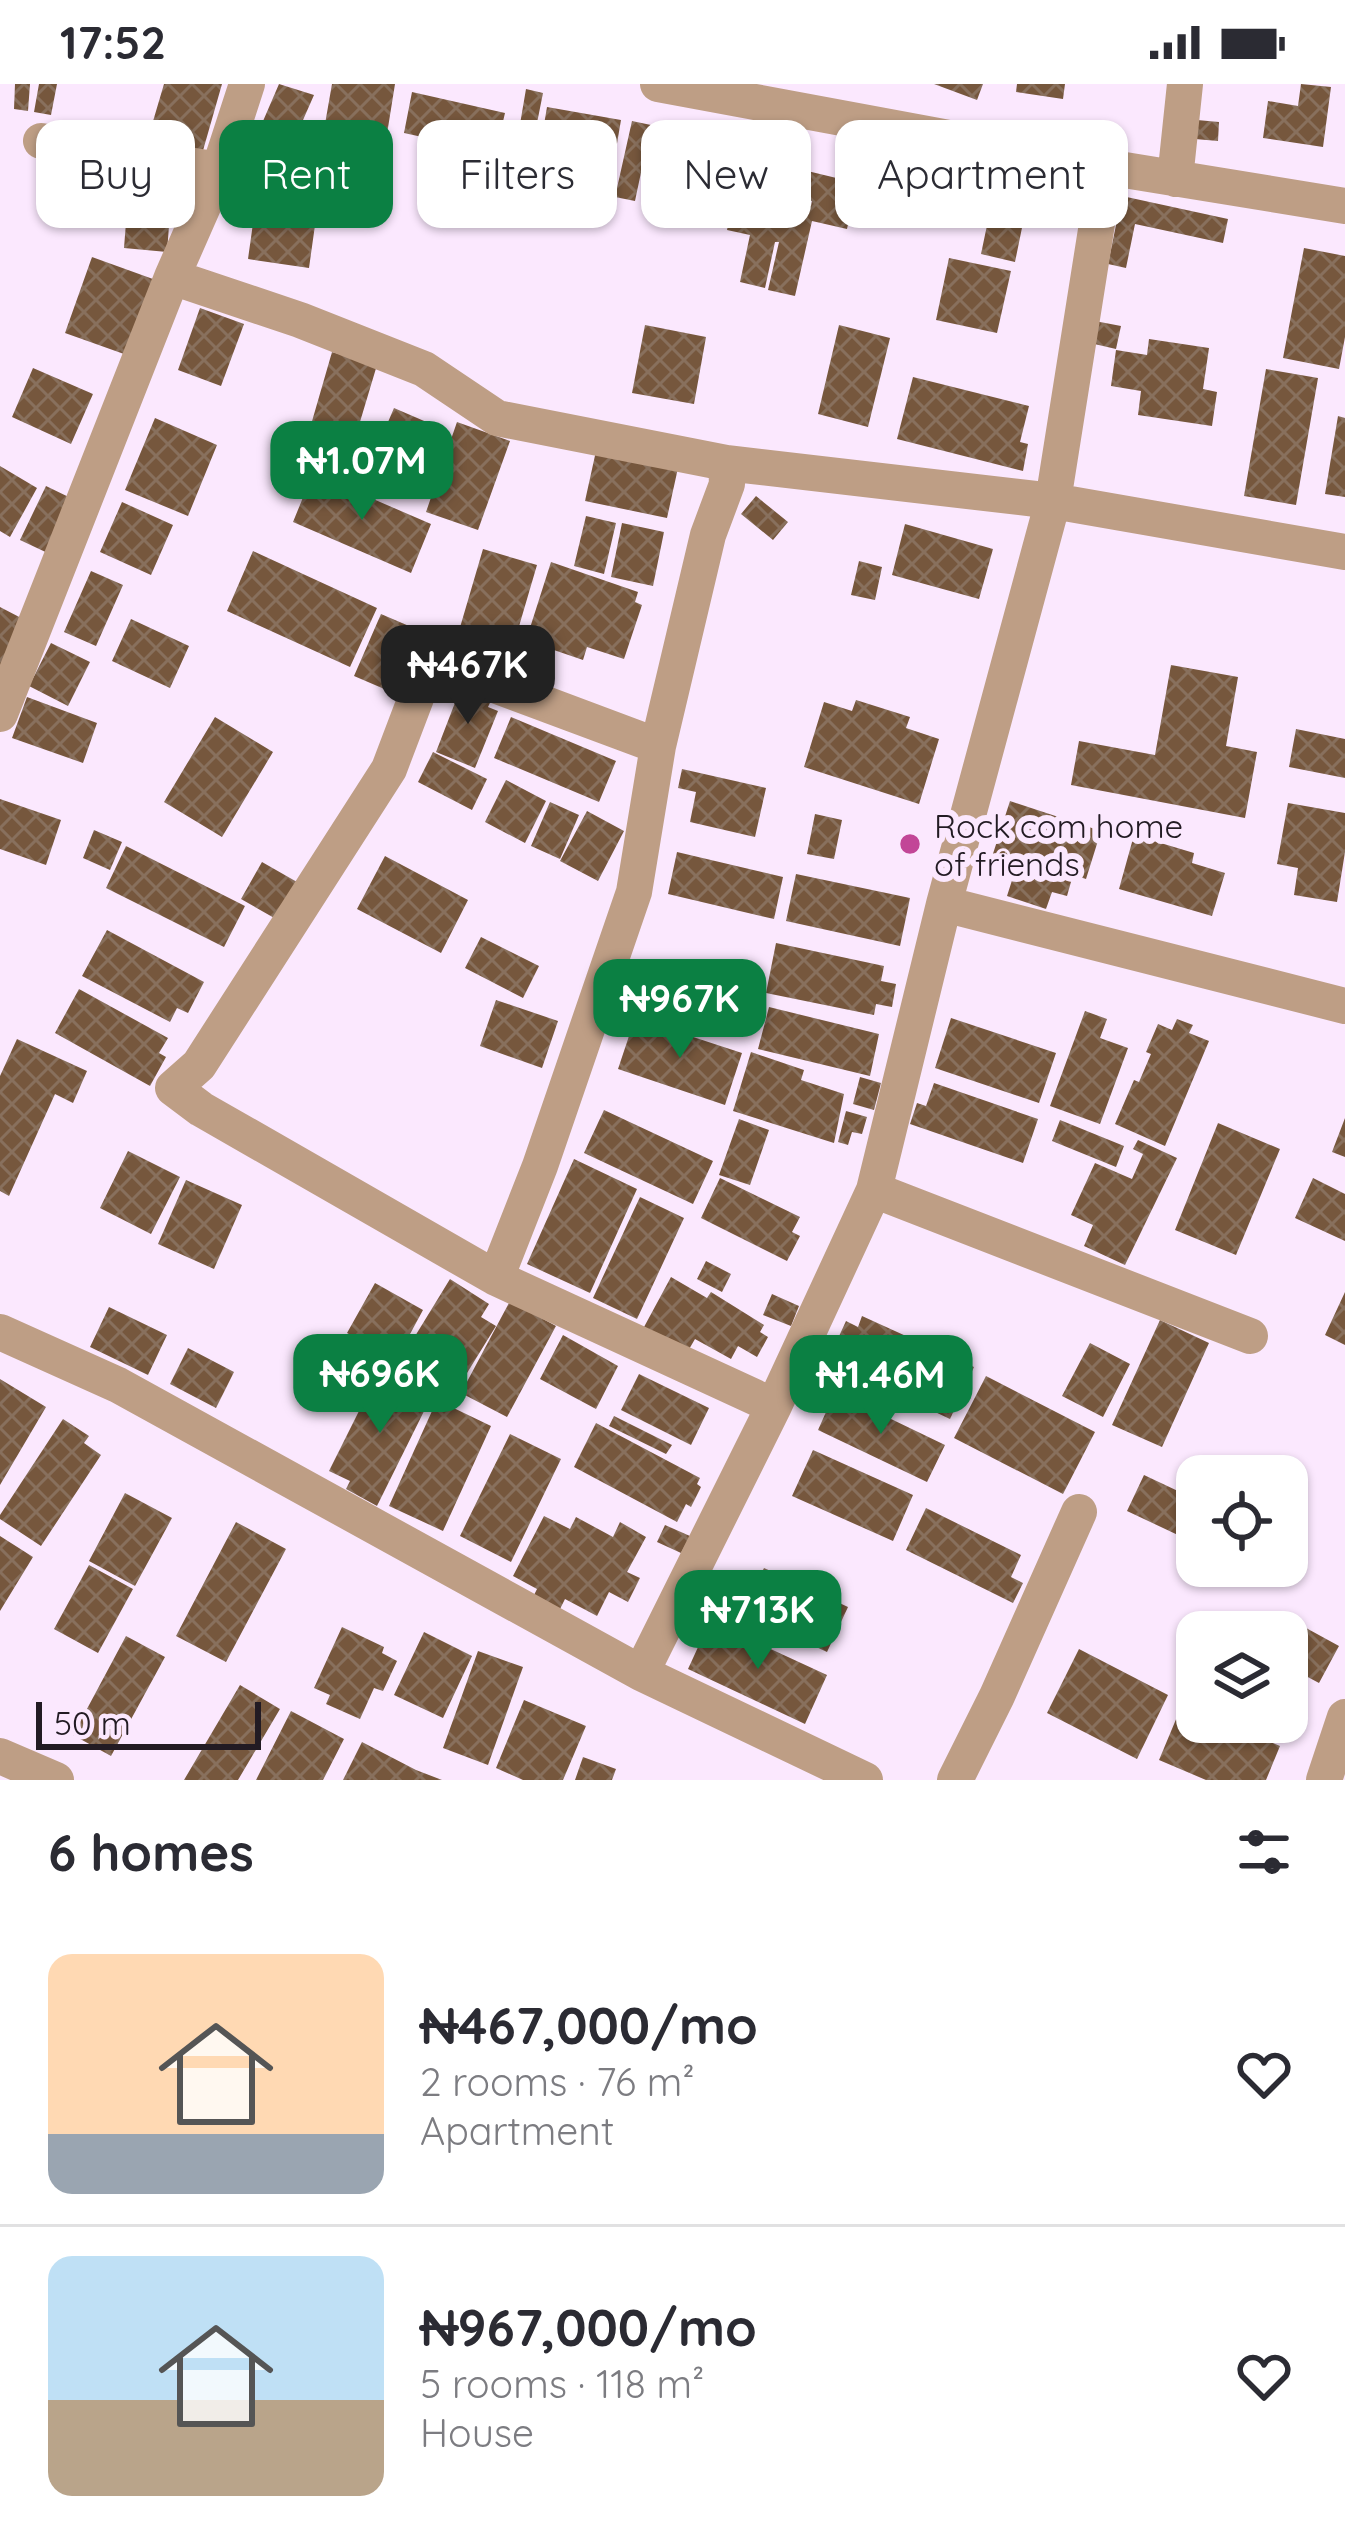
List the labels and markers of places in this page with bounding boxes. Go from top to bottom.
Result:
pin: ₦1.07M [264,421,460,523]
pin: ₦467K [384,625,552,727]
place label: Rock com home of friends [934,805,1183,884]
marker: Rock com home of friends [897,831,923,857]
pin: ₦967K [596,959,764,1061]
pin: ₦696K [296,1334,464,1436]
pin: ₦1.46M [783,1335,979,1437]
pin: ₦713K [674,1570,842,1672]

